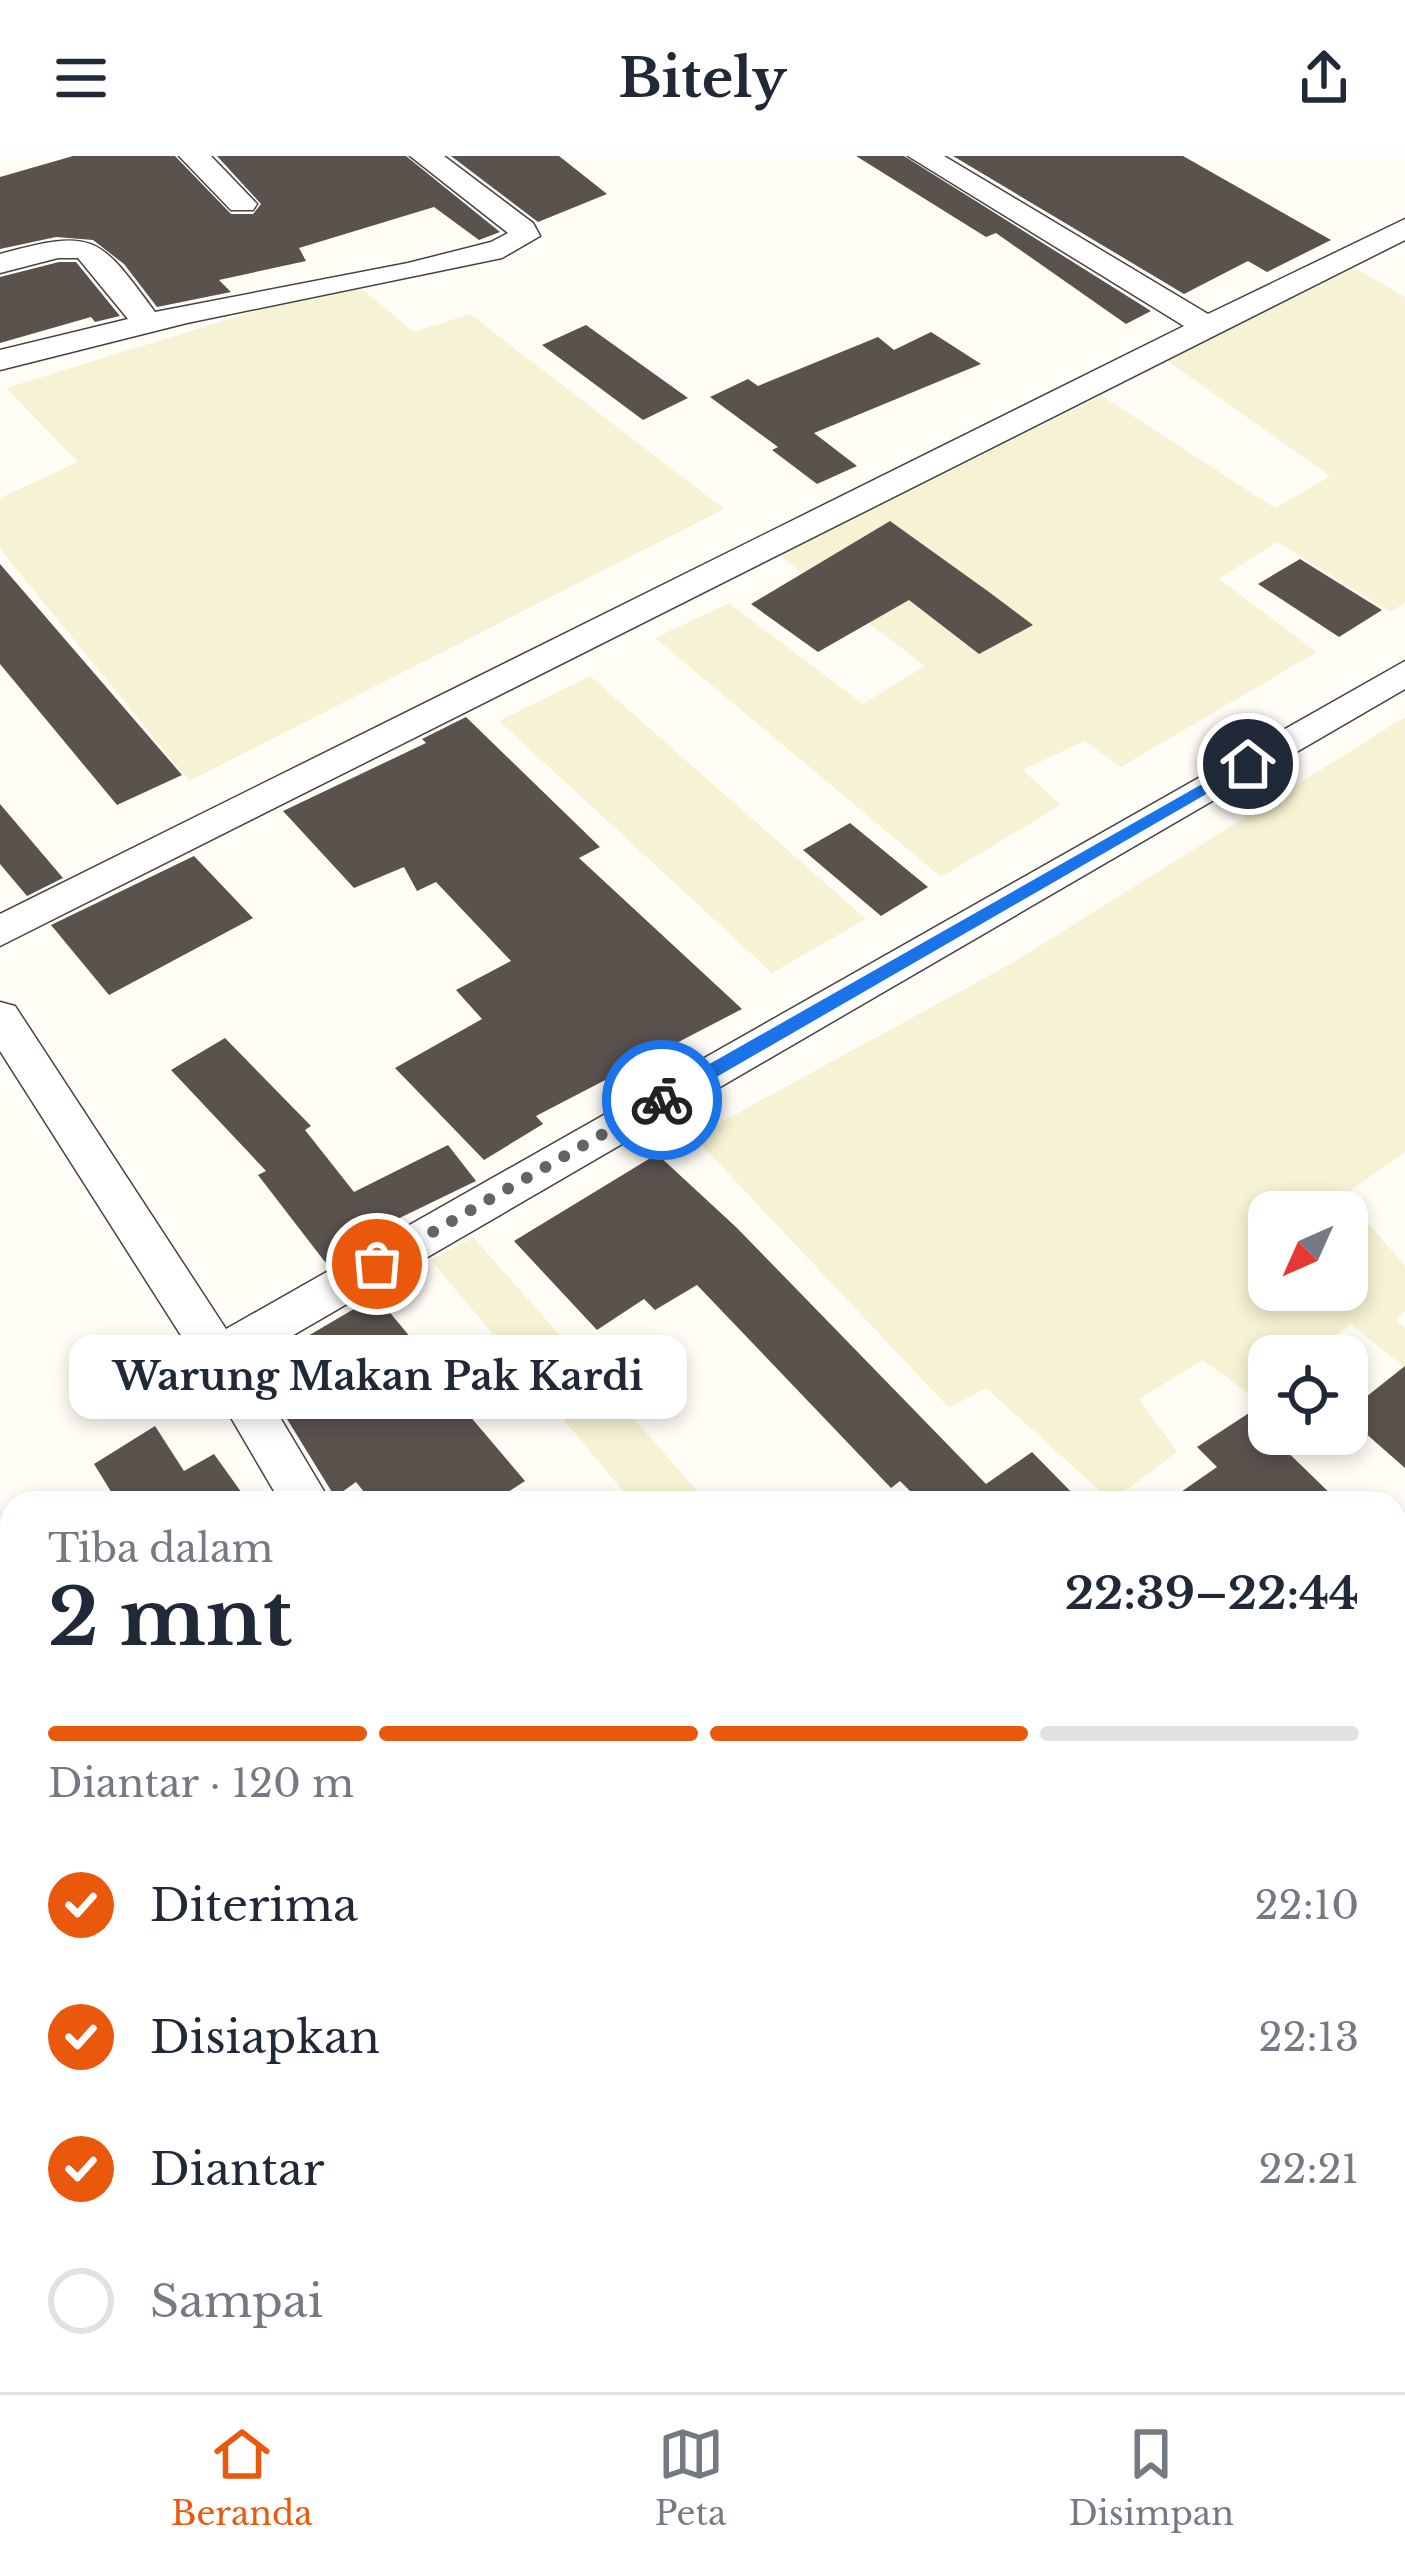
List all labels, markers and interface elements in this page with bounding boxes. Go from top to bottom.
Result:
icon: menu [48,45,114,111]
text: Bitely [618,45,787,112]
icon: share [1291,45,1357,111]
pin [1197,713,1299,815]
icon: home [1215,731,1281,797]
courier [602,1040,722,1160]
icon: bike [629,1067,695,1133]
north arrow [1248,1191,1368,1311]
map controls [1248,1191,1368,1455]
pin [326,1213,428,1315]
icon: bag [344,1231,410,1297]
button: locate [1248,1335,1368,1455]
callout: Warung Makan Pak Kardi [68,1336,686,1420]
text: Warung Makan Pak Kardi [113,1352,643,1401]
text: Tiba dalam [48,1524,273,1573]
text: 22:39–22:44 [1065,1565,1359,1621]
text: 2 mnt [48,1569,292,1666]
text: Diantar · 120 m [48,1759,354,1808]
icon: check [48,1872,114,1938]
text: Diterima [150,1877,358,1933]
text: 22:10 [1255,1881,1359,1930]
icon: check [48,2004,114,2070]
text: Disiapkan [150,2009,380,2065]
text: 22:13 [1258,2013,1359,2062]
icon: check [48,2136,114,2202]
text: Diantar [150,2141,324,2197]
text: 22:21 [1258,2145,1359,2194]
text: Sampai [150,2273,323,2329]
tab: Beranda [171,2421,313,2534]
tab: Peta [655,2421,726,2534]
tab: Disimpan [1068,2421,1234,2534]

